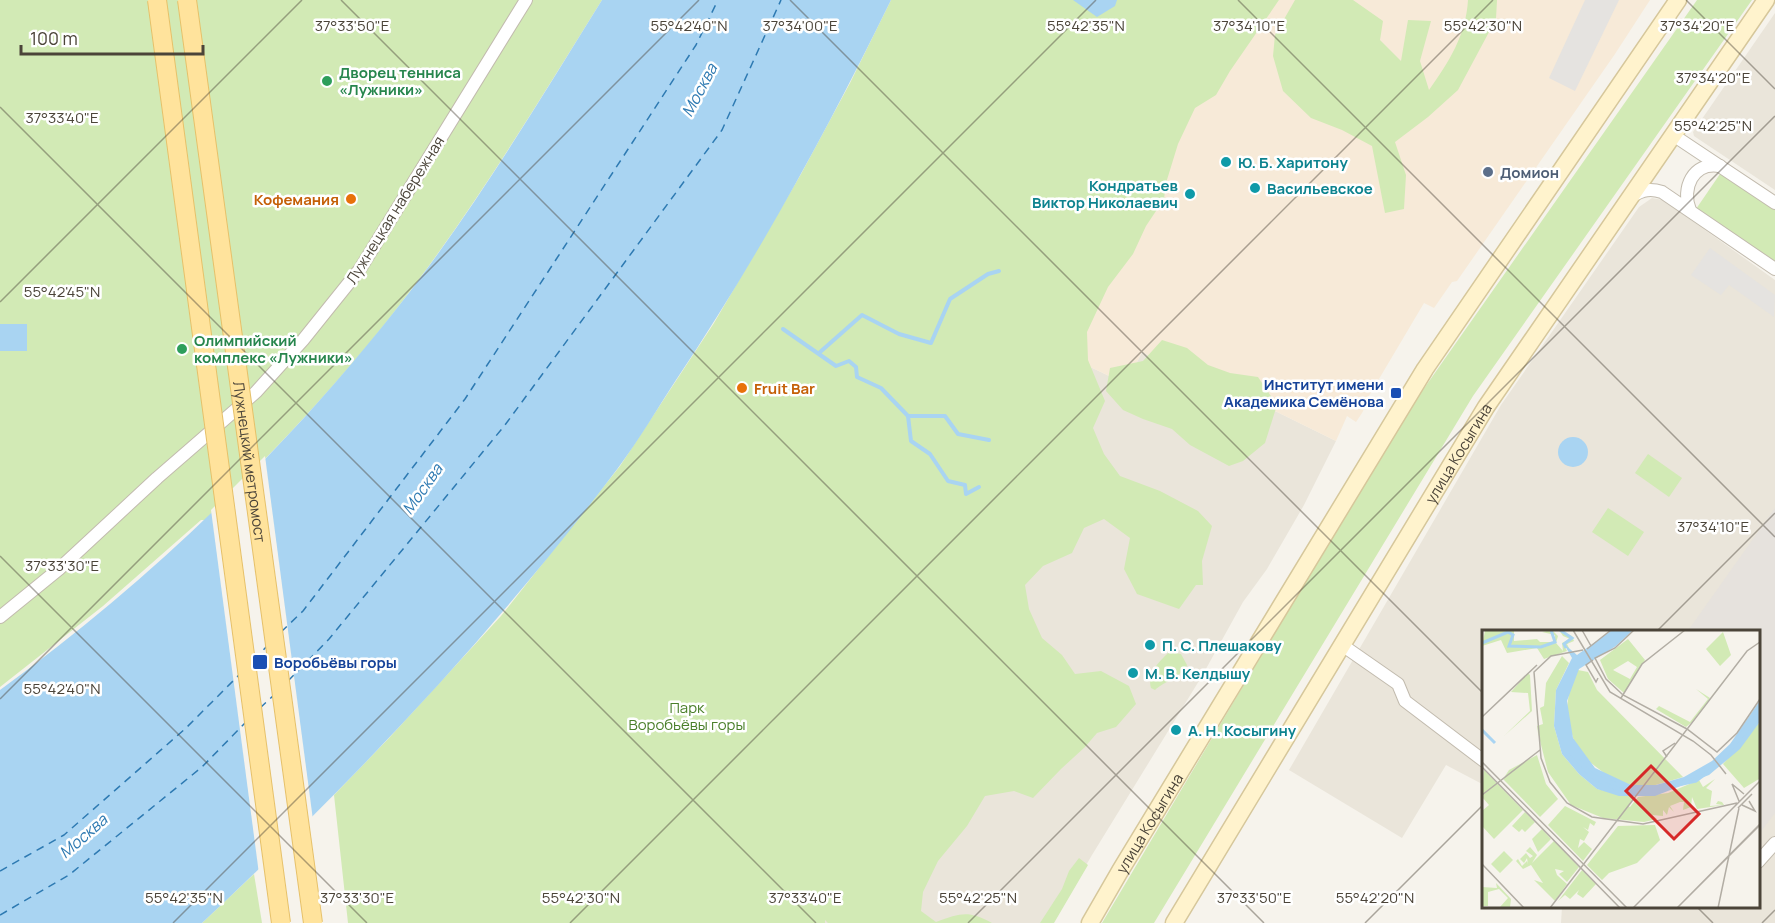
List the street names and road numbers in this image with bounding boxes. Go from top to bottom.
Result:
street label: Лужнецкая набережная [341,132,449,288]
street label: Лужнецкий метромост [229,380,271,544]
street label: улица Косыгина [1420,399,1496,507]
street label: улица Косыгина [1111,769,1188,877]

